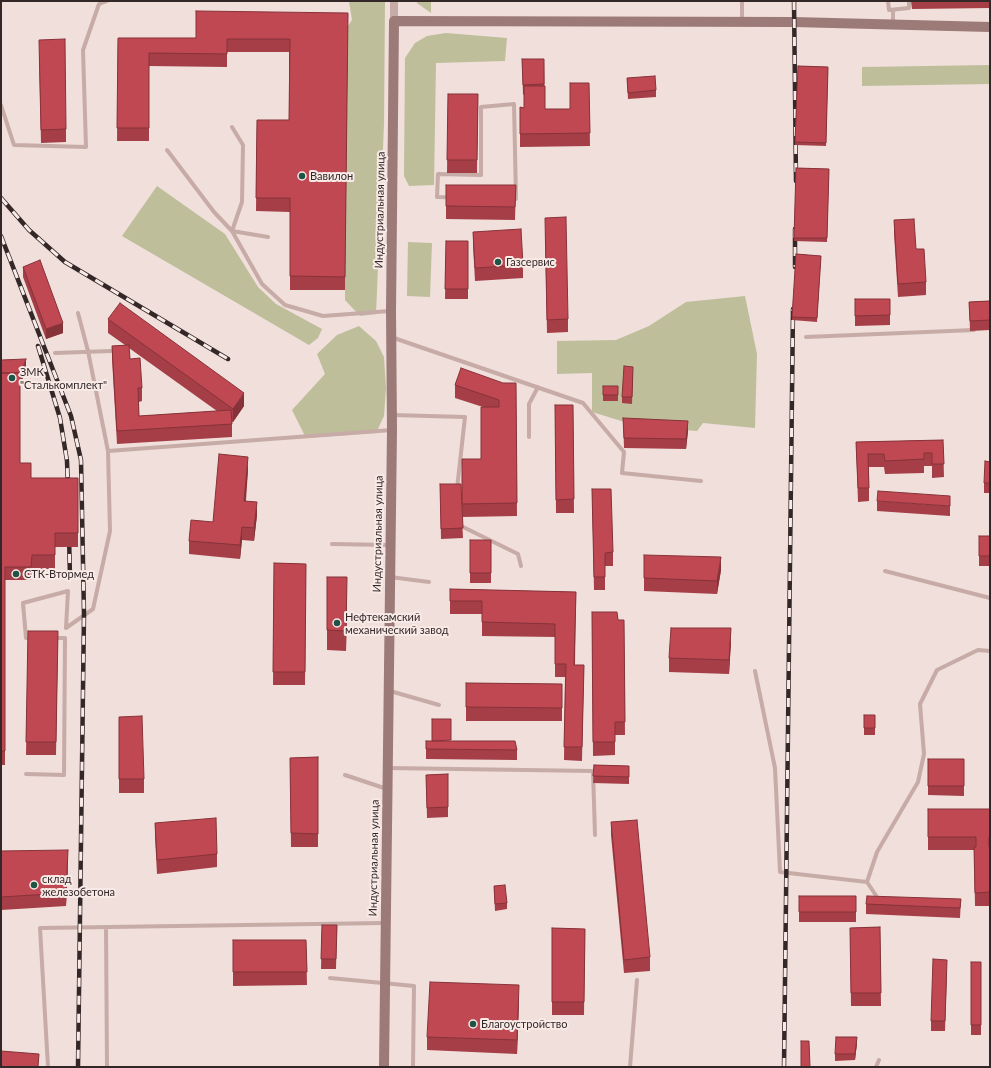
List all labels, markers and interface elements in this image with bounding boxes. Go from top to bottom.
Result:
street label: Индустриальная улица [372,151,388,269]
place label: Вавилон [310,169,353,183]
marker: Вавилон [297,171,307,181]
place label: Газсервис [506,255,555,269]
marker: Газсервис [493,257,503,267]
place label: ЗМК "Сталькомплект" [20,365,107,391]
marker: ЗМК "Сталькомплект" [7,373,17,383]
street label: Индустриальная улица [370,475,386,593]
place label: СТК-Втормед [24,567,94,581]
marker: СТК-Втормед [11,569,21,579]
place label: Нефтекамский механический завод [345,610,449,636]
marker: Нефтекамский механический завод [332,618,342,628]
street label: Индустриальная улица [366,799,382,917]
place label: склад железобетона [42,872,115,898]
marker: склад железобетона [29,880,39,890]
place label: Благоустройство [481,1017,568,1031]
marker: Благоустройство [468,1019,478,1029]

